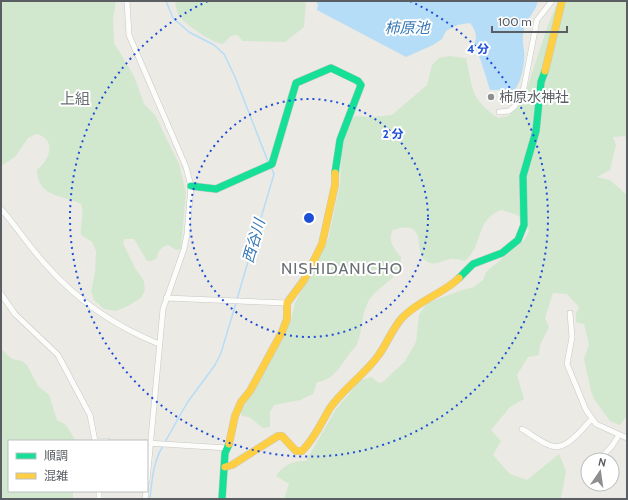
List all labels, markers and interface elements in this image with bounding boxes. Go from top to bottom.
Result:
scale bar [492,8,567,34]
text: 100 m [498,14,532,29]
water label: 柿原池 [384,19,431,37]
text: 4 分 [467,41,489,56]
place label: 柿原水神社 [499,88,569,106]
district label: 上組 [60,90,90,108]
marker: 柿原水神社 [486,92,496,102]
text: 2 分 [382,126,404,141]
centre of rings [302,211,316,225]
water label: 西谷川 [239,215,269,265]
district label: NISHIDANICHO [281,259,403,278]
legend [8,440,148,492]
text: 順調 [44,448,68,463]
north arrow [580,452,620,492]
text: N [597,455,608,470]
text: 混雑 [44,468,68,483]

